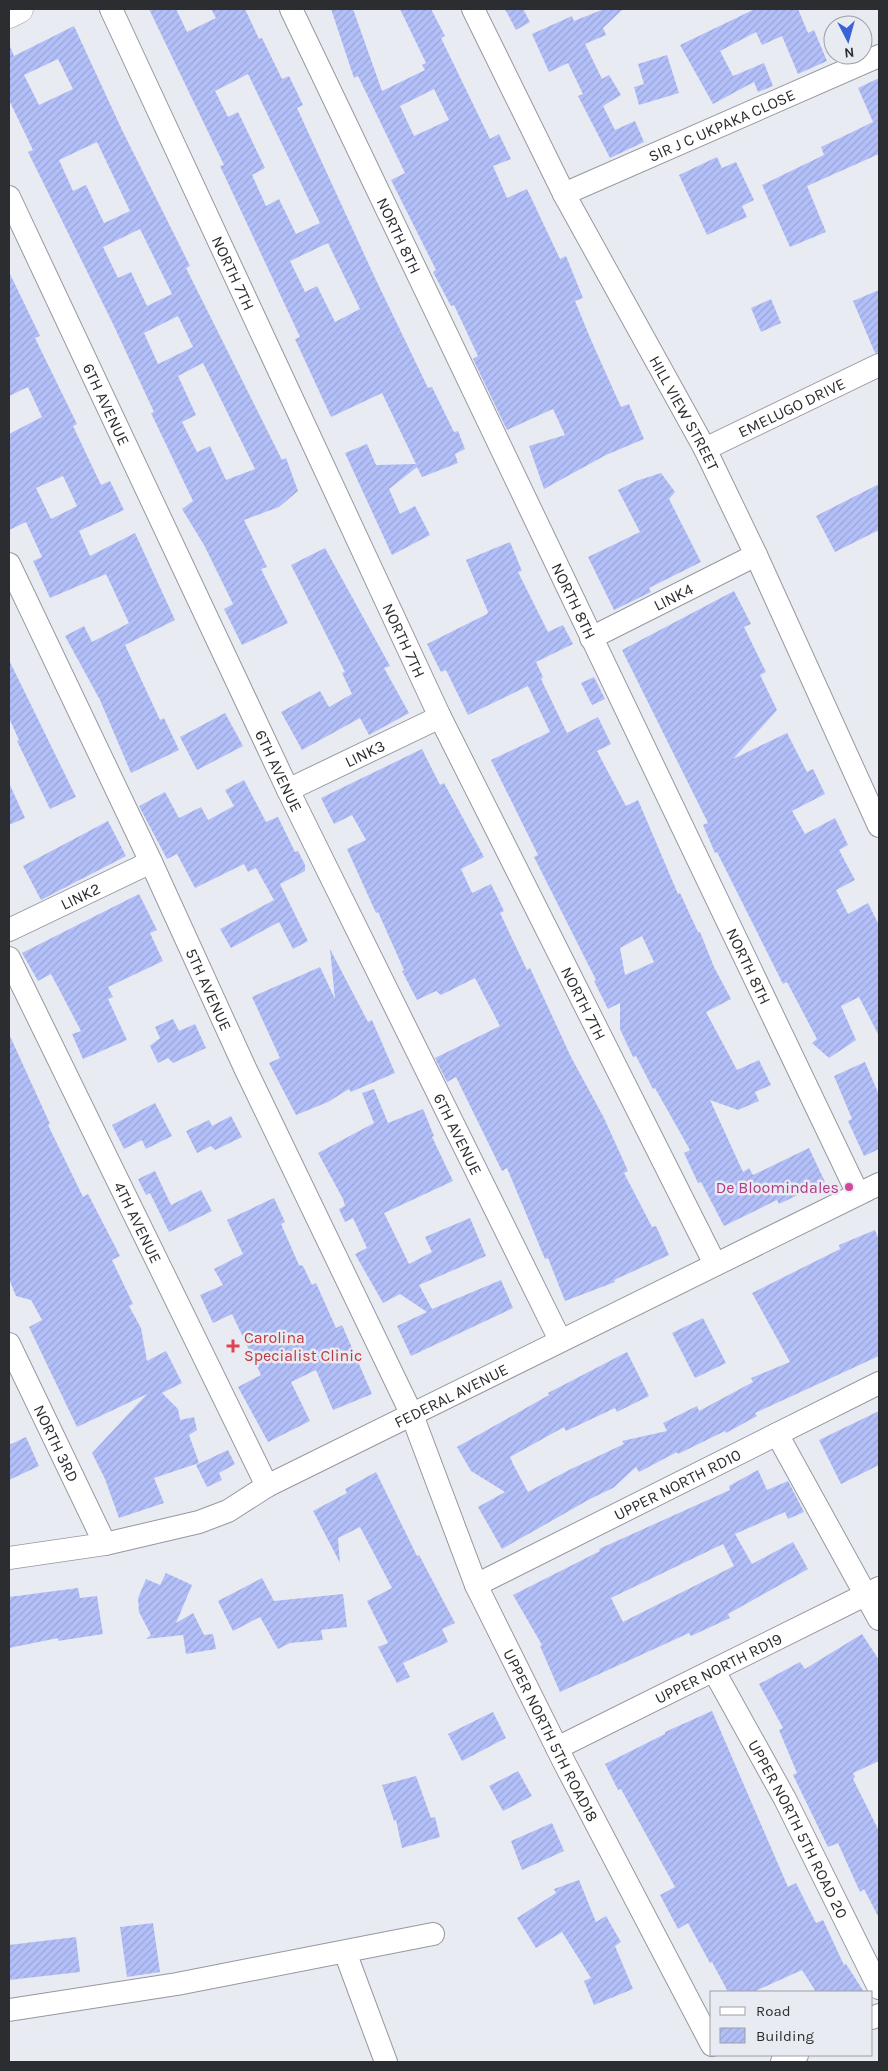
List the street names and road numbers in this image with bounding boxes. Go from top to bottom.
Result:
street label: SIR J C UKPAKA CLOSE [645,85,798,166]
street label: NORTH 8TH [373,194,425,277]
street label: NORTH 7TH [208,233,259,313]
street label: HILL VIEW STREET [645,352,723,474]
street label: 6TH AVENUE [79,360,134,449]
street label: EMELUGO DRIVE [735,374,848,442]
street label: NORTH 8TH [547,560,600,642]
street label: LINK4 [651,579,696,615]
street label: NORTH 7TH [378,600,429,681]
street label: 6TH AVENUE [251,727,306,815]
street label: LINK3 [342,736,388,771]
street label: LINK2 [57,879,103,914]
street label: NORTH 8TH [722,925,775,1007]
street label: 5TH AVENUE [182,945,236,1034]
street label: NORTH 7TH [557,963,610,1043]
street label: 6TH AVENUE [429,1090,486,1178]
street label: 4TH AVENUE [110,1178,166,1266]
street label: FEDERAL AVENUE [391,1360,511,1432]
street label: NORTH 3RD [30,1402,83,1485]
street label: UPPER NORTH RD10 [611,1445,744,1524]
street label: UPPER NORTH RD19 [652,1629,785,1708]
street label: UPPER NORTH 5TH ROAD18 [499,1646,602,1825]
street label: UPPER NORTH 5TH ROAD 20 [744,1736,852,1922]

